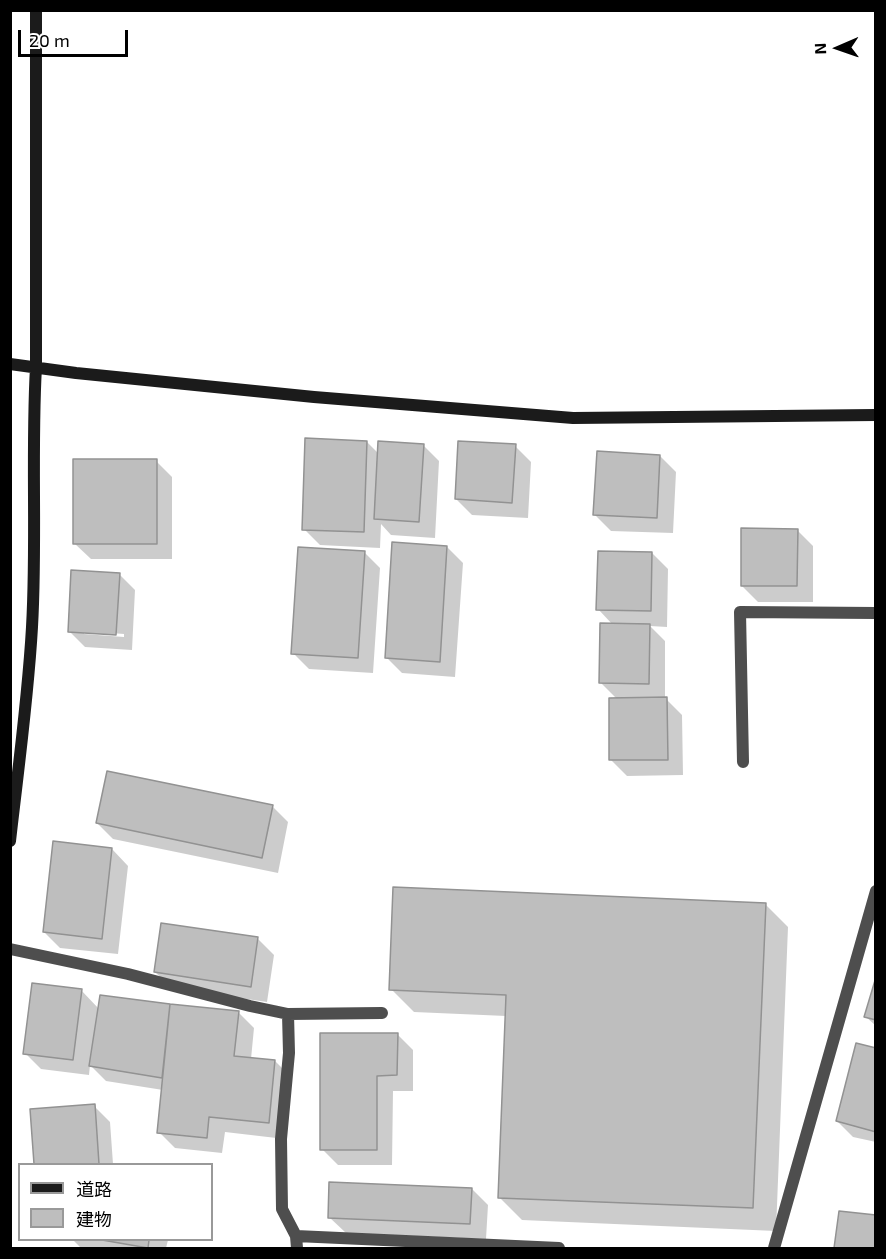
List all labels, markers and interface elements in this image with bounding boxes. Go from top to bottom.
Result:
scale bar [21,18,130,56]
north arrow [808,18,868,78]
text: 20 m [29,29,70,51]
text: N [810,43,829,55]
legend [18,1163,213,1241]
text: 道路 [76,1178,112,1200]
text: 建物 [76,1208,112,1230]

